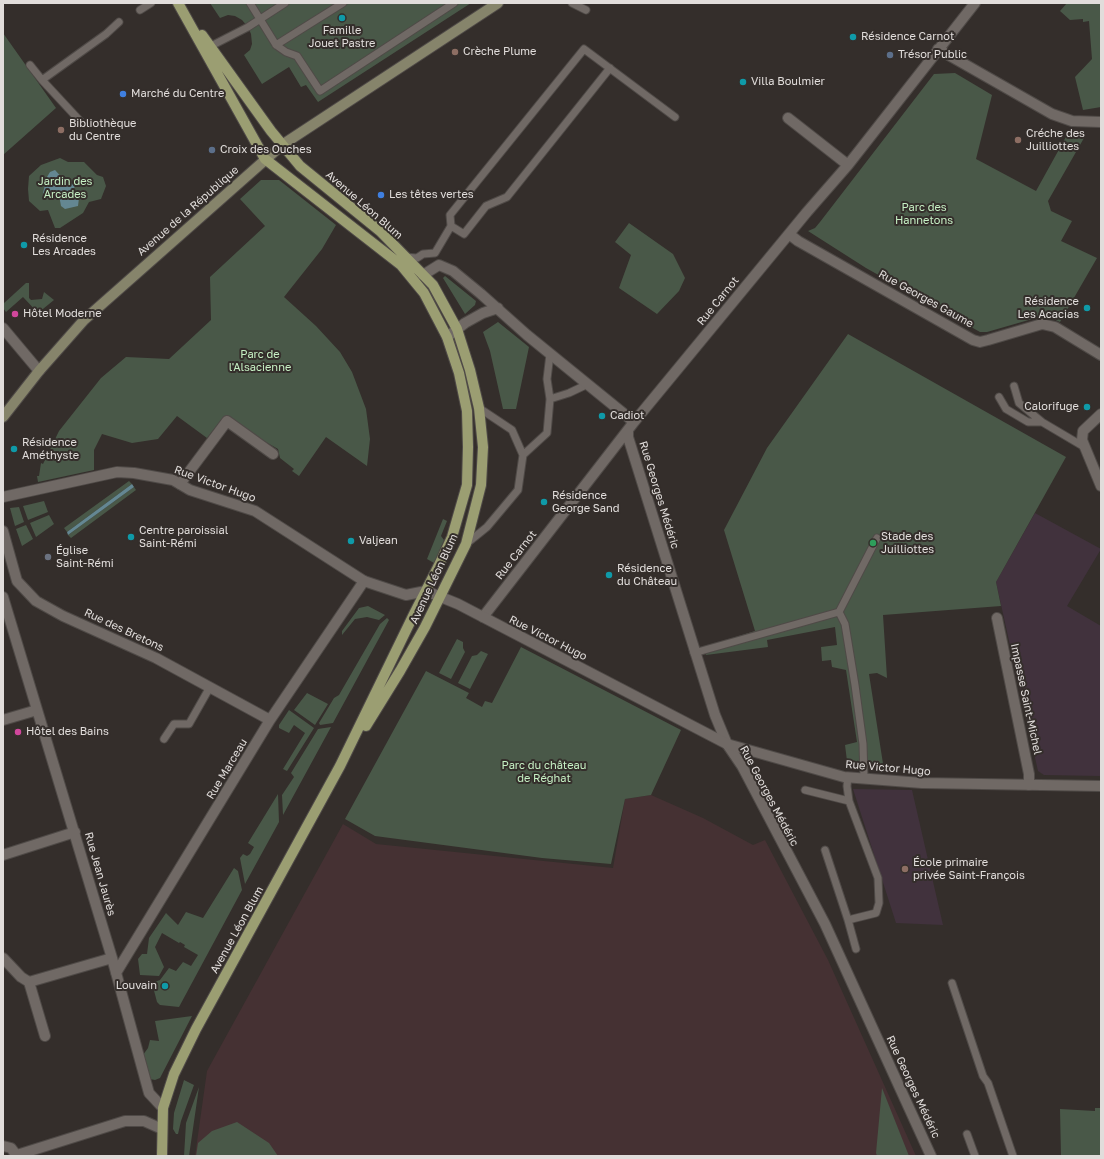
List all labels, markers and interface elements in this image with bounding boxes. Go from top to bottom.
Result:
marker: Famille Jouet Pastre [337,13,347,23]
place label: Famille Jouet Pastre [309,24,375,50]
place label: Résidence Carnot [861,30,954,44]
marker: Résidence Carnot [848,32,858,42]
place label: Crèche Plume [463,45,536,59]
marker: Crèche Plume [450,47,460,57]
place label: Trésor Public [898,48,967,62]
marker: Trésor Public [885,50,895,60]
place label: Villa Boulmier [751,75,825,89]
marker: Villa Boulmier [738,77,748,87]
place label: Marché du Centre [131,87,224,101]
marker: Marché du Centre [118,89,128,99]
place label: Bibliothèque du Centre [69,117,136,143]
marker: Bibliothèque du Centre [56,125,66,135]
place label: Créche des Juilliottes [1026,127,1085,153]
marker: Créche des Juilliottes [1013,135,1023,145]
place label: Croix des Ouches [220,143,311,157]
marker: Croix des Ouches [207,145,217,155]
street label: Avenue de la République [135,163,241,259]
street label: Avenue Léon Blum [323,168,405,242]
park label: Jardin des Arcades [38,175,92,201]
place label: Les têtes vertes [389,188,474,202]
marker: Les têtes vertes [376,190,386,200]
park label: Parc des Hannetons [895,201,953,227]
place label: Résidence Les Arcades [32,232,96,258]
marker: Résidence Les Arcades [19,240,29,250]
street label: Rue Georges Gaume [876,267,976,331]
street label: Rue Carnot [694,274,742,328]
place label: Résidence Les Acacias [1017,295,1079,321]
marker: Résidence Les Acacias [1082,303,1092,313]
place label: Hôtel Moderne [23,307,102,321]
marker: Hôtel Moderne [10,309,20,319]
park label: Parc de l'Alsacienne [229,348,291,374]
place label: Calorifuge [1024,400,1079,414]
marker: Calorifuge [1082,402,1092,412]
place label: Cadiot [610,409,644,423]
marker: Cadiot [597,411,607,421]
place label: Résidence Améthyste [22,436,79,462]
street label: Rue Georges Médéric [636,440,682,550]
marker: Résidence Améthyste [9,444,19,454]
street label: Rue Victor Hugo [172,463,258,505]
place label: Résidence George Sand [552,489,620,515]
marker: Résidence George Sand [539,497,549,507]
place label: Centre paroissial Saint-Rémi [139,524,228,550]
street label: Rue Carnot [493,528,539,582]
place label: Stade des Juilliottes [881,530,934,556]
marker: Centre paroissial Saint-Rémi [126,532,136,542]
street label: Avenue Léon Blum [407,532,461,626]
place label: Valjean [359,534,398,548]
marker: Valjean [346,536,356,546]
marker: Stade des Juilliottes [868,538,878,548]
place label: Église Saint-Rémi [56,544,114,570]
marker: Église Saint-Rémi [43,552,53,562]
place label: Résidence du Château [617,562,677,588]
marker: Résidence du Château [604,570,614,580]
street label: Rue des Bretons [82,606,166,654]
street label: Rue Victor Hugo [507,613,589,663]
street label: Impasse Saint-Michel [1008,642,1044,756]
place label: Hôtel des Bains [26,725,109,739]
marker: Hôtel des Bains [13,727,23,737]
street label: Rue Marceau [204,736,250,802]
street label: Rue Georges Médéric [737,743,801,849]
street label: Rue Victor Hugo [845,758,931,778]
park label: Parc du château de Réghat [502,759,586,785]
street label: Rue Jean Jaurès [82,831,118,917]
place label: École primaire privée Saint-François [913,856,1025,882]
marker: École primaire privée Saint-François [900,864,910,874]
street label: Avenue Léon Blum [208,884,266,976]
place label: Louvain [116,979,157,993]
marker: Louvain [160,981,170,991]
street label: Rue Georges Médéric [883,1034,943,1140]

